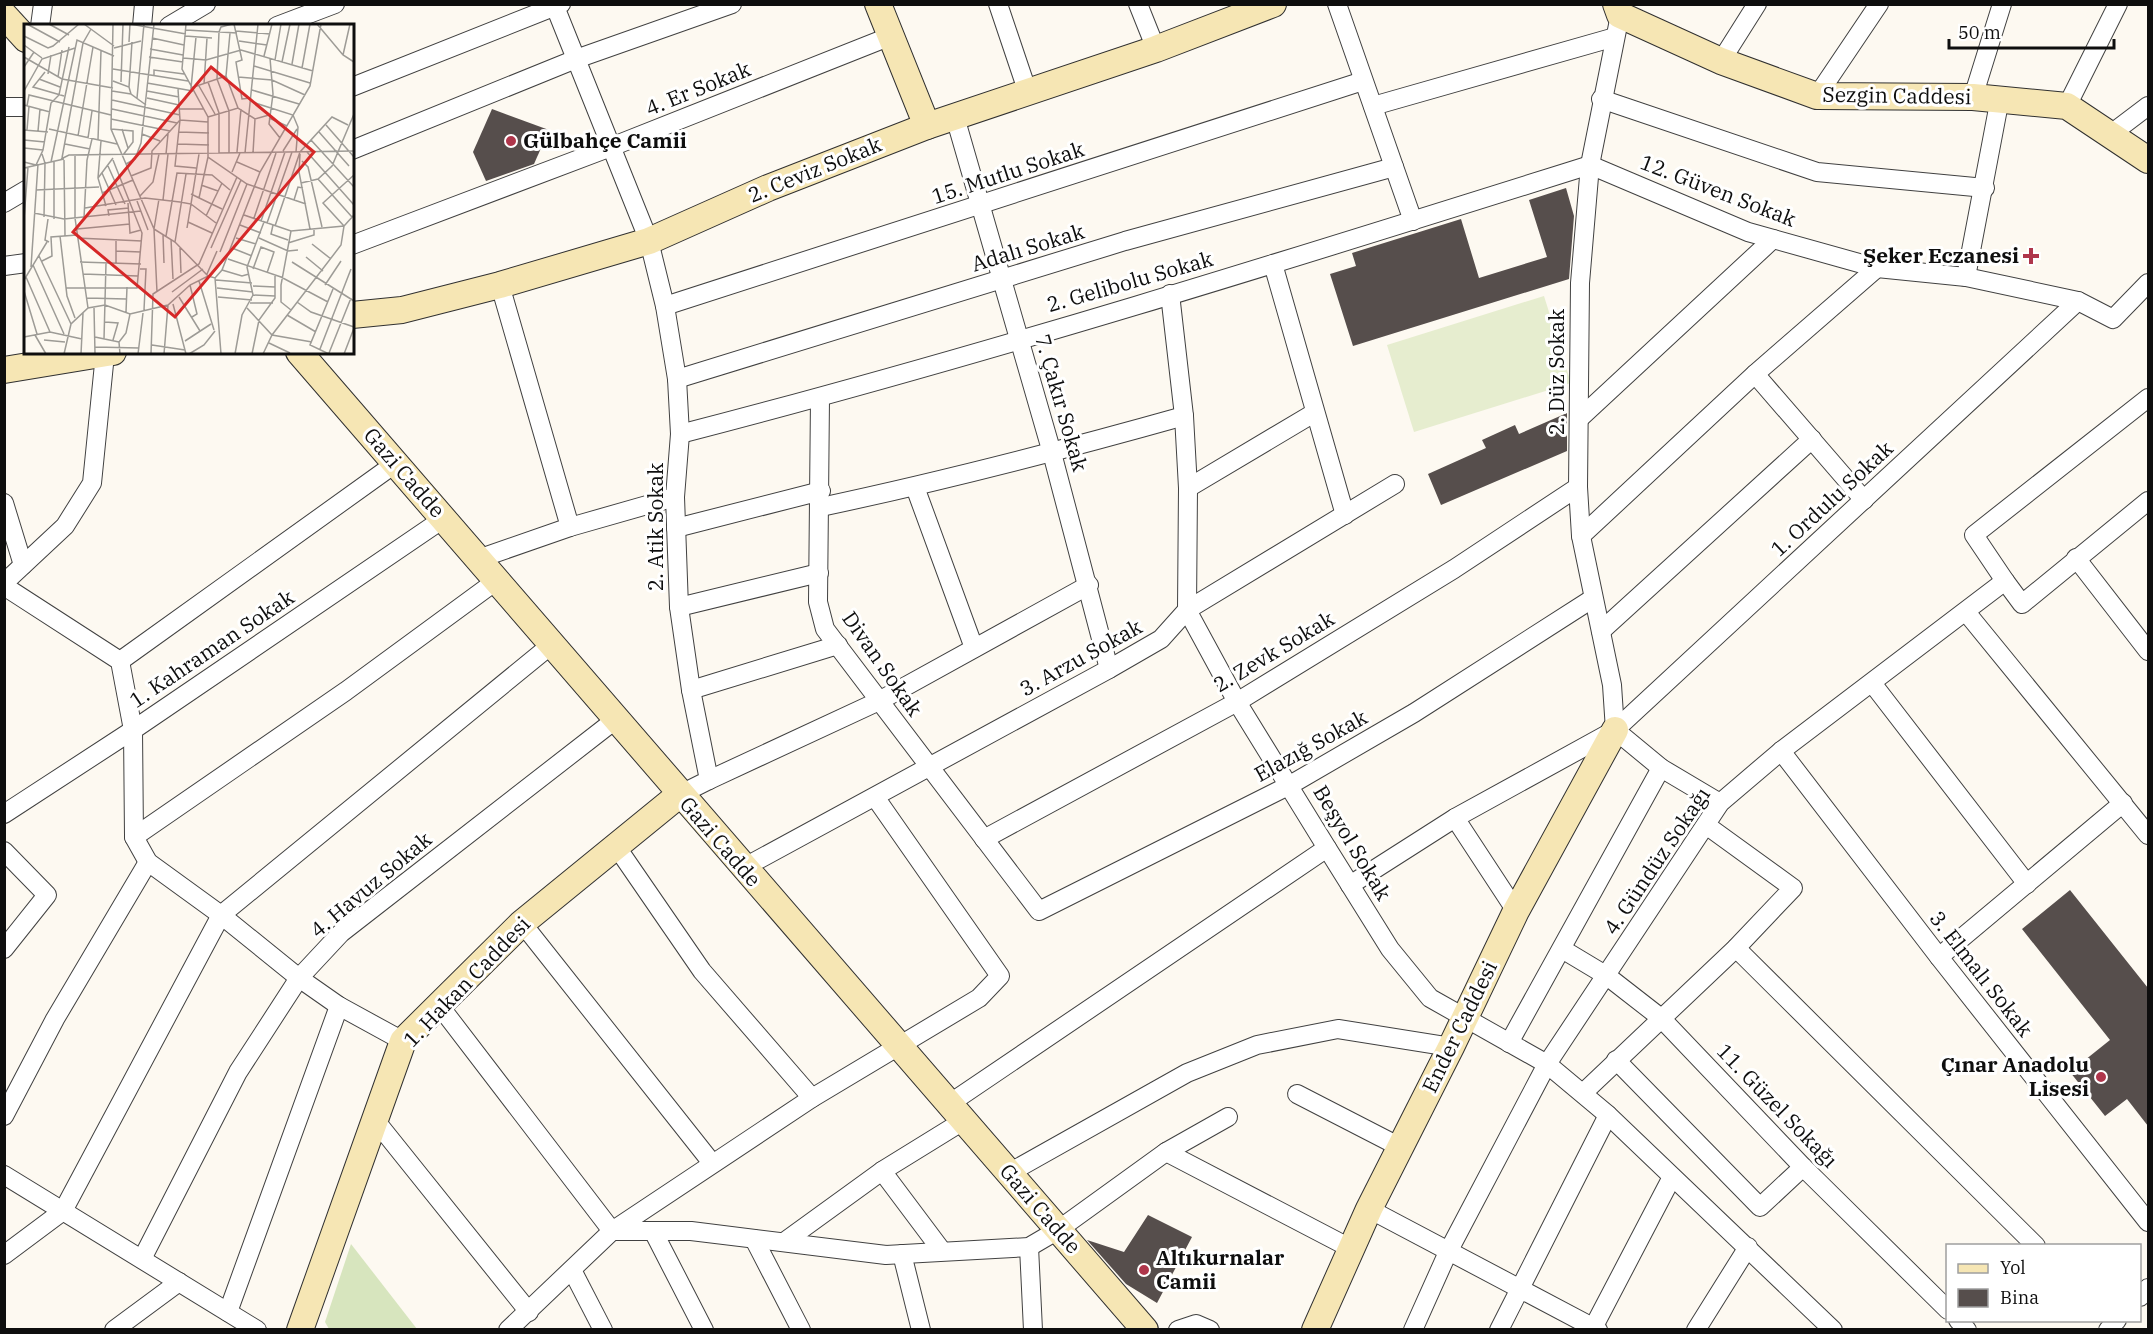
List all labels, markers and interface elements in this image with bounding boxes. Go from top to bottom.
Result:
scale bar [1949,12,2114,50]
text: 50 m [1958,21,2001,44]
inset map [24,24,354,354]
street label: 4. Er Sokak [641,54,755,122]
street label: Sezgin Caddesi [1822,80,1972,110]
place label: Gülbahçe Camii [523,126,687,154]
street label: 2. Ceviz Sokak [744,129,886,209]
marker: Gülbahçe Camii [504,134,518,148]
street label: 15. Mutlu Sokak [928,134,1088,210]
street label: 12. Güven Sokak [1637,148,1801,233]
street label: Adalı Sokak [968,216,1088,277]
place label: Şeker Eczanesi [1863,241,2019,269]
street label: 2. Gelibolu Sokak [1043,244,1217,318]
marker: Şeker Eczanesi [2024,249,2038,263]
street label: 2. Düz Sokak [1542,308,1570,435]
street label: 7. Çakır Sokak [1029,331,1095,475]
street label: Gazi Cadde [358,421,452,523]
street label: 1. Ordulu Sokak [1764,434,1899,562]
street label: 2. Atik Sokak [641,462,669,591]
street label: 1. Kahraman Sokak [124,582,300,714]
street label: 2. Zevk Sokak [1208,604,1340,698]
street label: Divan Sokak [836,605,930,722]
street label: 3. Arzu Sokak [1014,612,1147,702]
street label: Elazığ Sokak [1249,702,1373,788]
street label: Beşyol Sokak [1307,780,1399,906]
street label: 4. Gündüz Sokağı [1597,781,1716,940]
street label: Gazi Cadde [674,790,768,892]
street label: 4. Havuz Sokak [304,825,438,943]
street label: 3. Elmalı Sokak [1924,905,2040,1043]
street label: 1. Hakan Caddesi [397,910,536,1053]
street label: Ender Caddesi [1415,956,1503,1097]
street label: 11. Güzel Sokağı [1711,1037,1844,1174]
place label: Çınar Anadolu Lisesi [1941,1050,2089,1102]
marker: Çınar Anadolu Lisesi [2094,1070,2108,1084]
street label: Gazi Cadde [994,1157,1088,1259]
place label: Altıkurnalar Camii [1156,1243,1285,1295]
legend [1946,1244,2141,1322]
text: Yol [2000,1256,2026,1279]
marker: Altıkurnalar Camii [1137,1263,1151,1277]
text: Bina [2000,1286,2039,1309]

